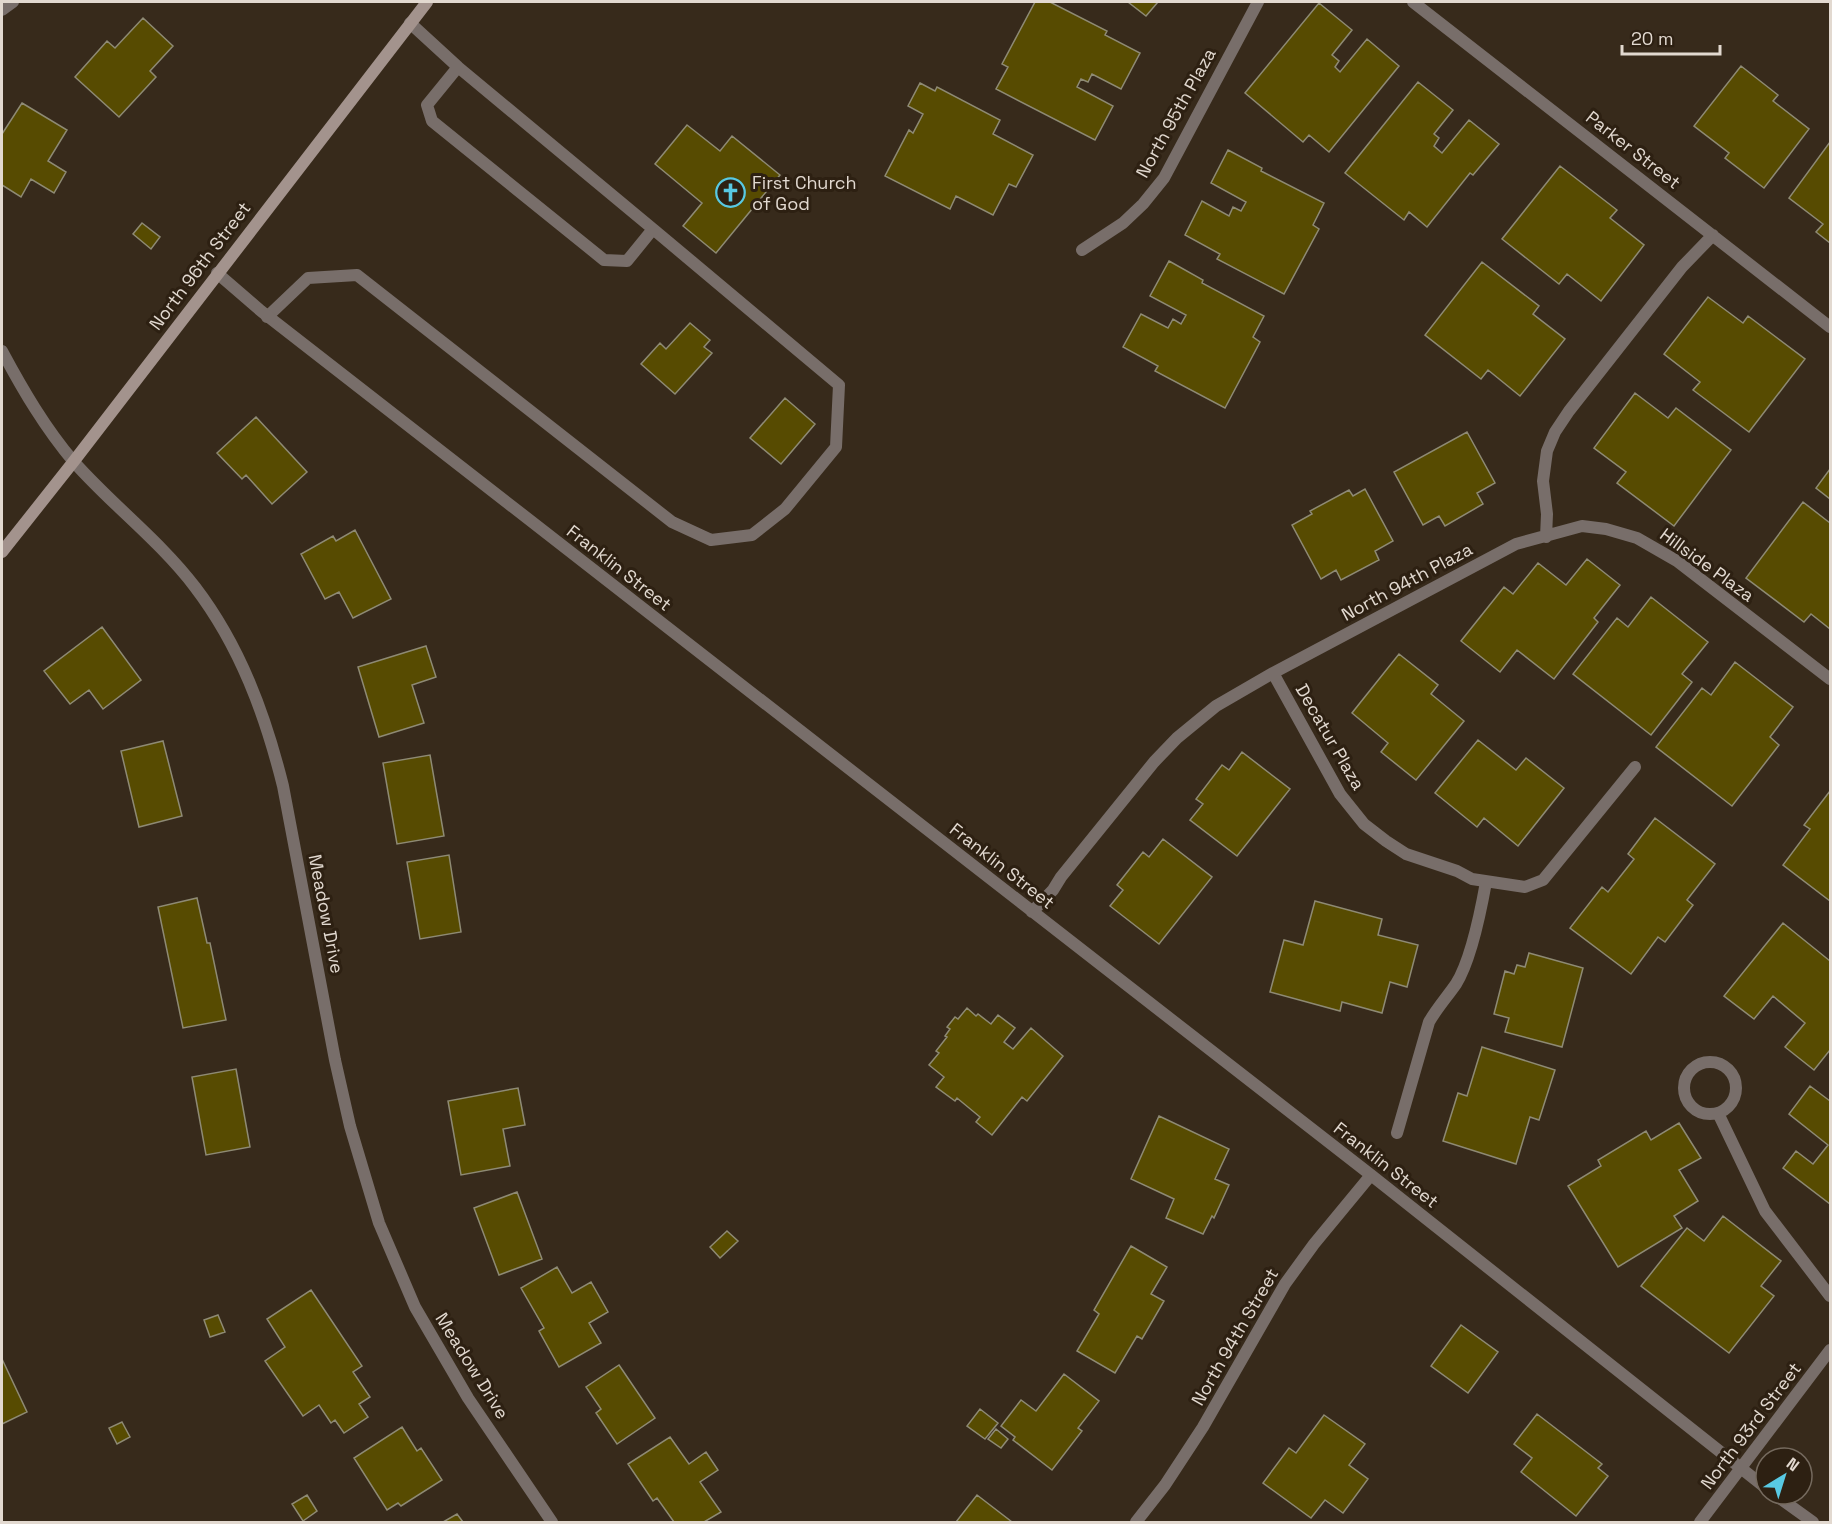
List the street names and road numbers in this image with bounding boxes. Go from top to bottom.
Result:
street label: North 95th Plaza [1130,44,1221,182]
street label: Parker Street [1581,105,1685,194]
street label: North 96th Street [144,197,255,334]
street label: Franklin Street [562,520,676,616]
street label: Hillside Plaza [1656,523,1759,607]
street label: North 94th Plaza [1337,537,1476,626]
street label: Decatur Plaza [1291,679,1370,794]
street label: Franklin Street [945,818,1059,914]
street label: Meadow Drive [304,852,349,976]
street label: Franklin Street [1329,1117,1443,1213]
street label: North 94th Street [1186,1264,1283,1410]
street label: Meadow Drive [431,1308,514,1423]
street label: North 93rd Street [1696,1358,1806,1494]

